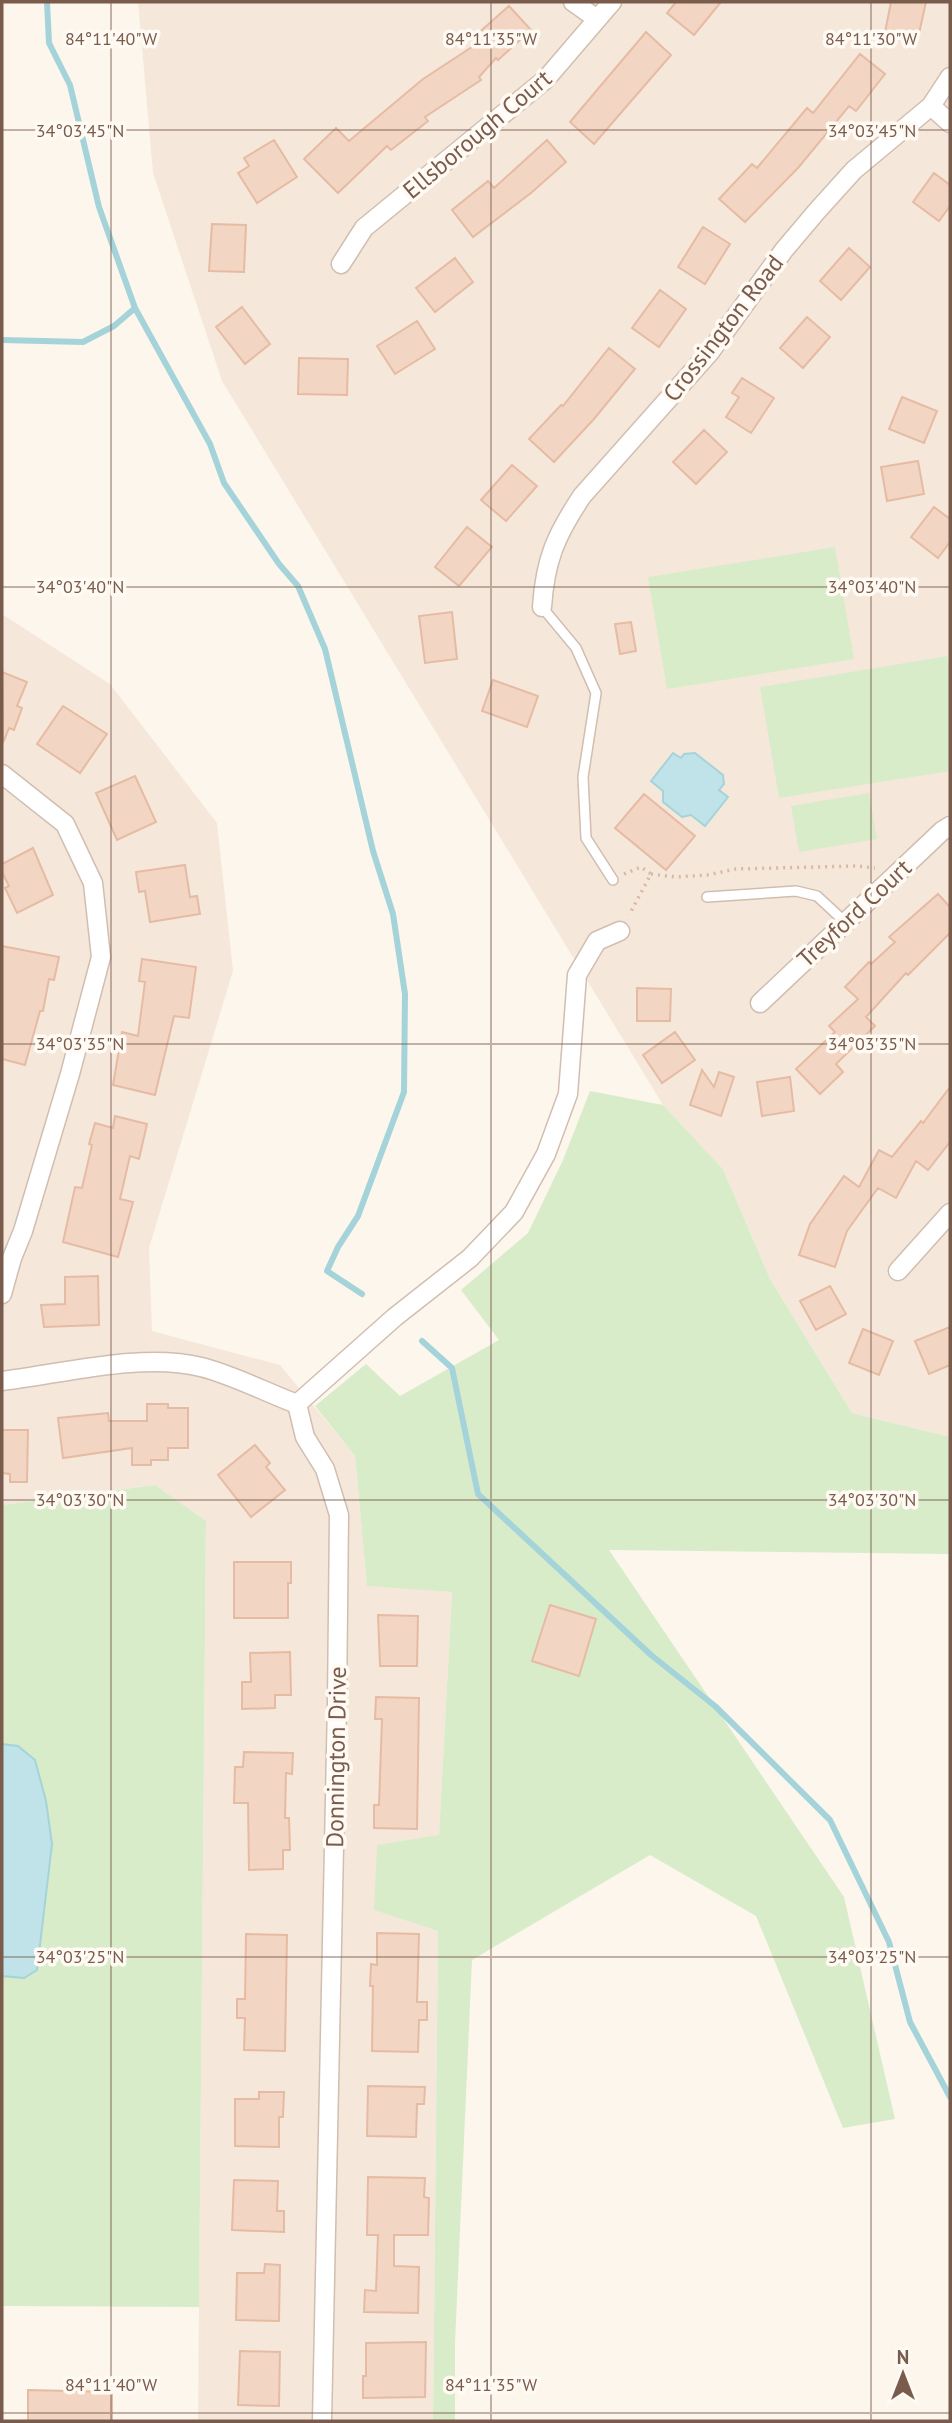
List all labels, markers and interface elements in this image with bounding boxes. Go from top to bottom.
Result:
text: 84°11'40"W [65,27,157,50]
text: 84°11'35"W [445,27,537,50]
text: 84°11'30"W [825,27,917,50]
street label: Ellsborough Court [396,63,558,205]
text: 34°03'45"N [36,119,124,142]
text: 34°03'45"N [828,119,916,142]
street label: Crossington Road [656,248,790,408]
text: 34°03'40"N [36,575,124,598]
text: 34°03'40"N [828,575,916,598]
street label: Treyford Court [790,852,918,974]
text: 34°03'35"N [36,1032,124,1055]
text: 34°03'35"N [828,1032,916,1055]
text: 34°03'30"N [36,1488,124,1511]
text: 34°03'30"N [828,1488,916,1511]
street label: Donnington Drive [319,1666,353,1848]
text: 34°03'25"N [36,1945,124,1968]
text: 34°03'25"N [828,1945,916,1968]
north arrow [868,2339,938,2409]
text: N [897,2345,909,2369]
text: 84°11'40"W [65,2373,157,2396]
text: 84°11'35"W [445,2373,537,2396]

